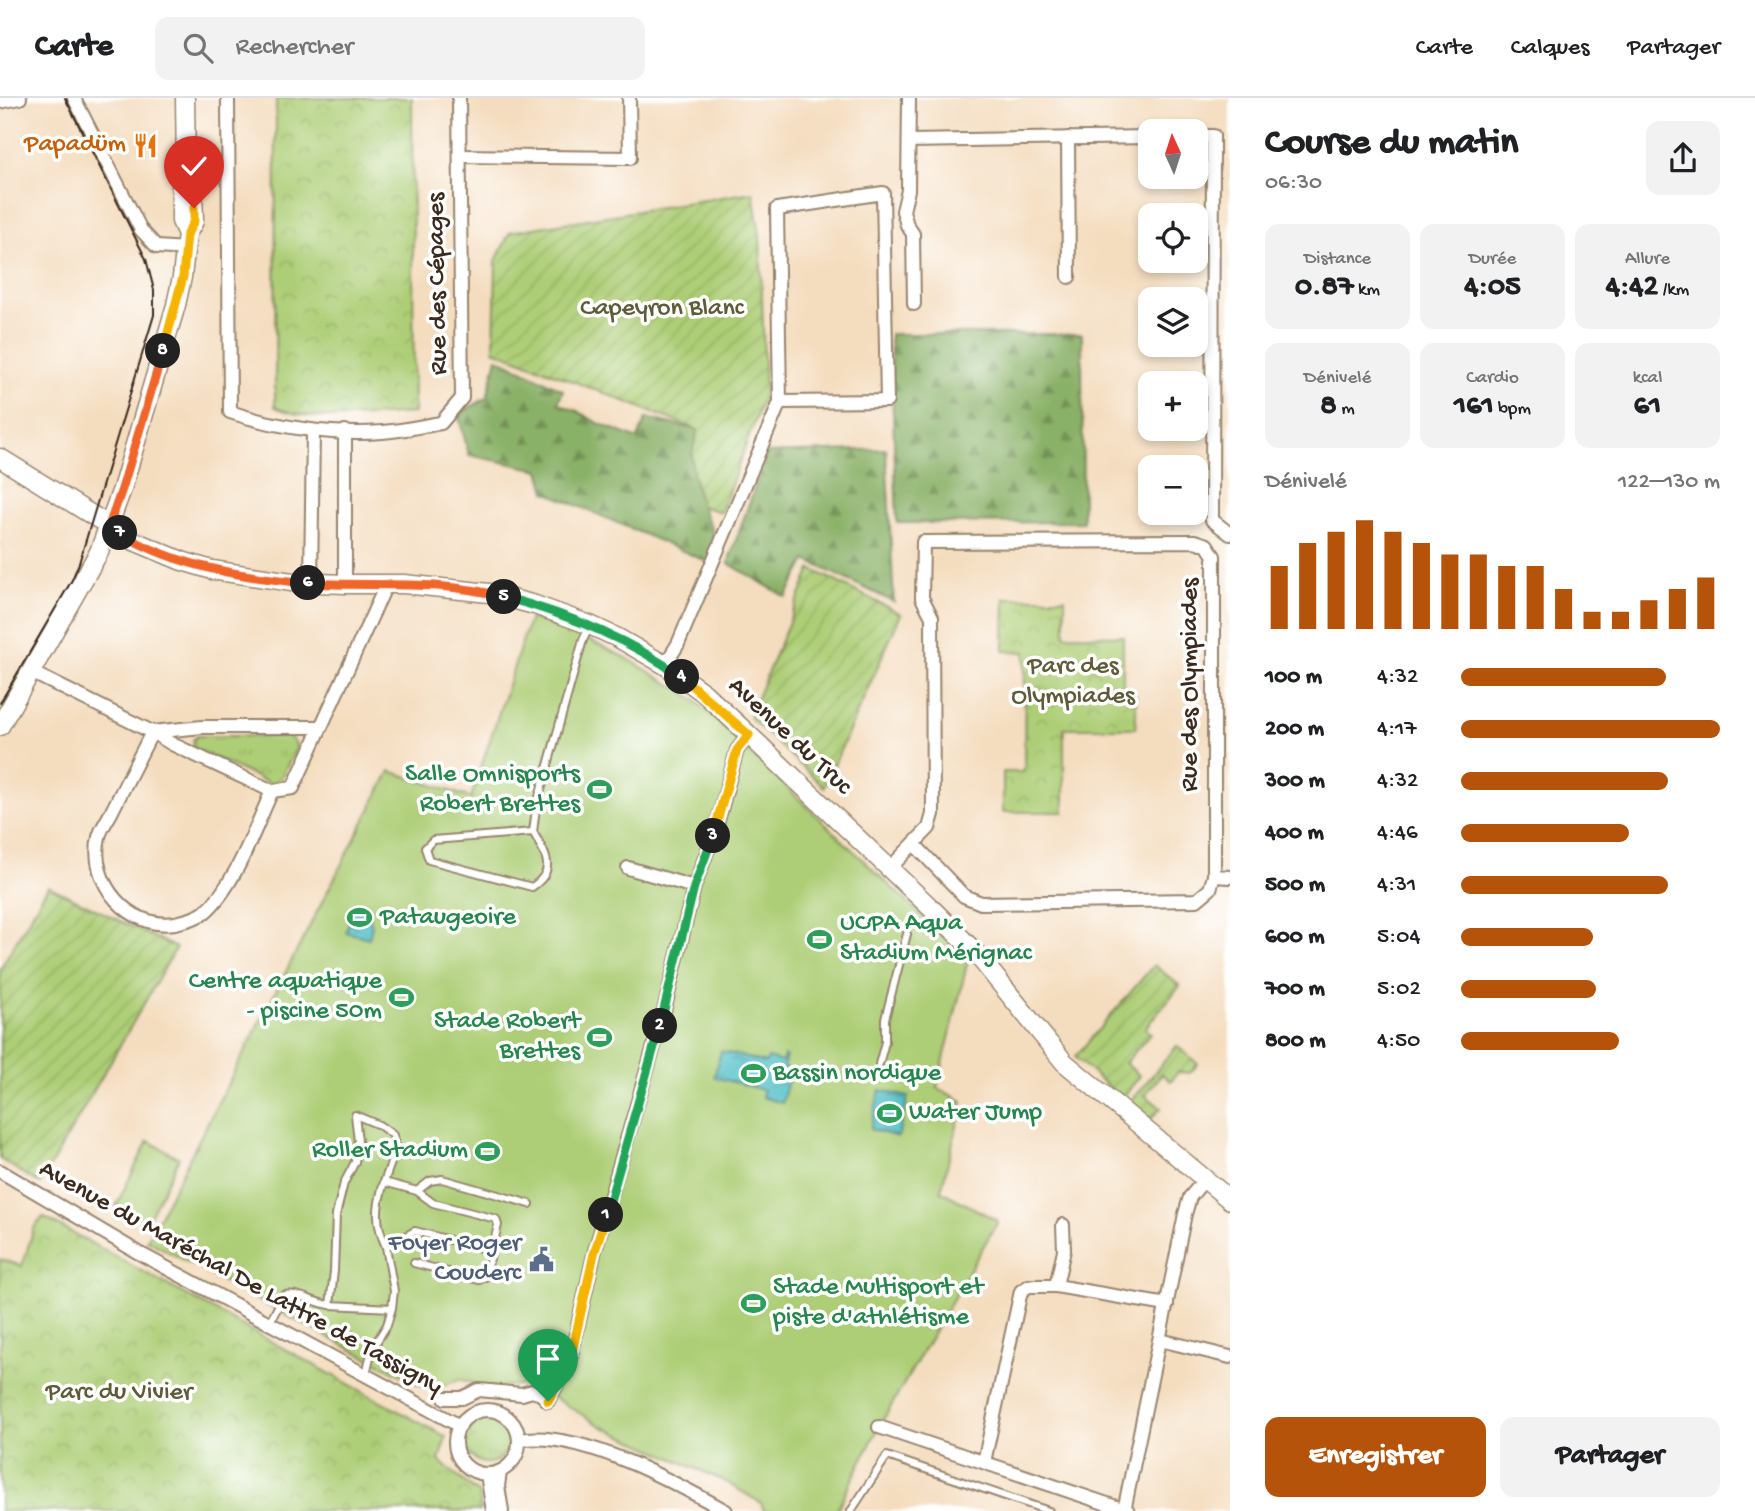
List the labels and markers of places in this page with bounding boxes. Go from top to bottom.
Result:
place label: Papadüm [23,130,126,161]
restaurant icon: Papadüm [132,131,160,159]
pin [164,136,224,208]
pin: 8 [146,334,180,368]
pin: 7 [102,516,138,550]
pin: 6 [290,566,326,601]
pin: 5 [486,580,522,614]
pin: 4 [664,660,700,694]
place label: Salle Omnisports Robert Brettes [405,760,581,821]
sports icon: Salle Omnisports Robert Brettes [586,776,614,804]
pin: 3 [696,818,730,854]
place label: Pataugeoire [379,903,517,934]
sports icon: Pataugeoire [346,904,374,932]
place label: UCPA Aqua Stadium Mérignac [840,909,1033,970]
sports icon: UCPA Aqua Stadium Mérignac [806,925,834,953]
place label: Centre aquatique - piscine 50m [189,967,383,1028]
sports icon: Centre aquatique - piscine 50m [388,983,416,1011]
place label: Stade Robert Brettes [434,1007,582,1068]
pin: 2 [642,1009,678,1044]
sports icon: Stade Robert Brettes [586,1023,614,1051]
place label: Bassin nordique [772,1059,942,1090]
sports icon: Bassin nordique [739,1060,767,1088]
place label: Water Jump [909,1098,1042,1129]
sports icon: Water Jump [875,1099,903,1127]
place label: Roller Stadium [312,1136,468,1167]
sports icon: Roller Stadium [474,1137,502,1165]
pin: 1 [588,1198,624,1232]
place label: Foyer Roger Couderc [387,1229,524,1290]
public building icon: Foyer Roger Couderc [527,1245,555,1273]
place label: Stade Multisport et piste d'athlétisme [772,1273,985,1334]
sports icon: Stade Multisport et piste d'athlétisme [739,1289,767,1317]
pin [518,1329,578,1401]

